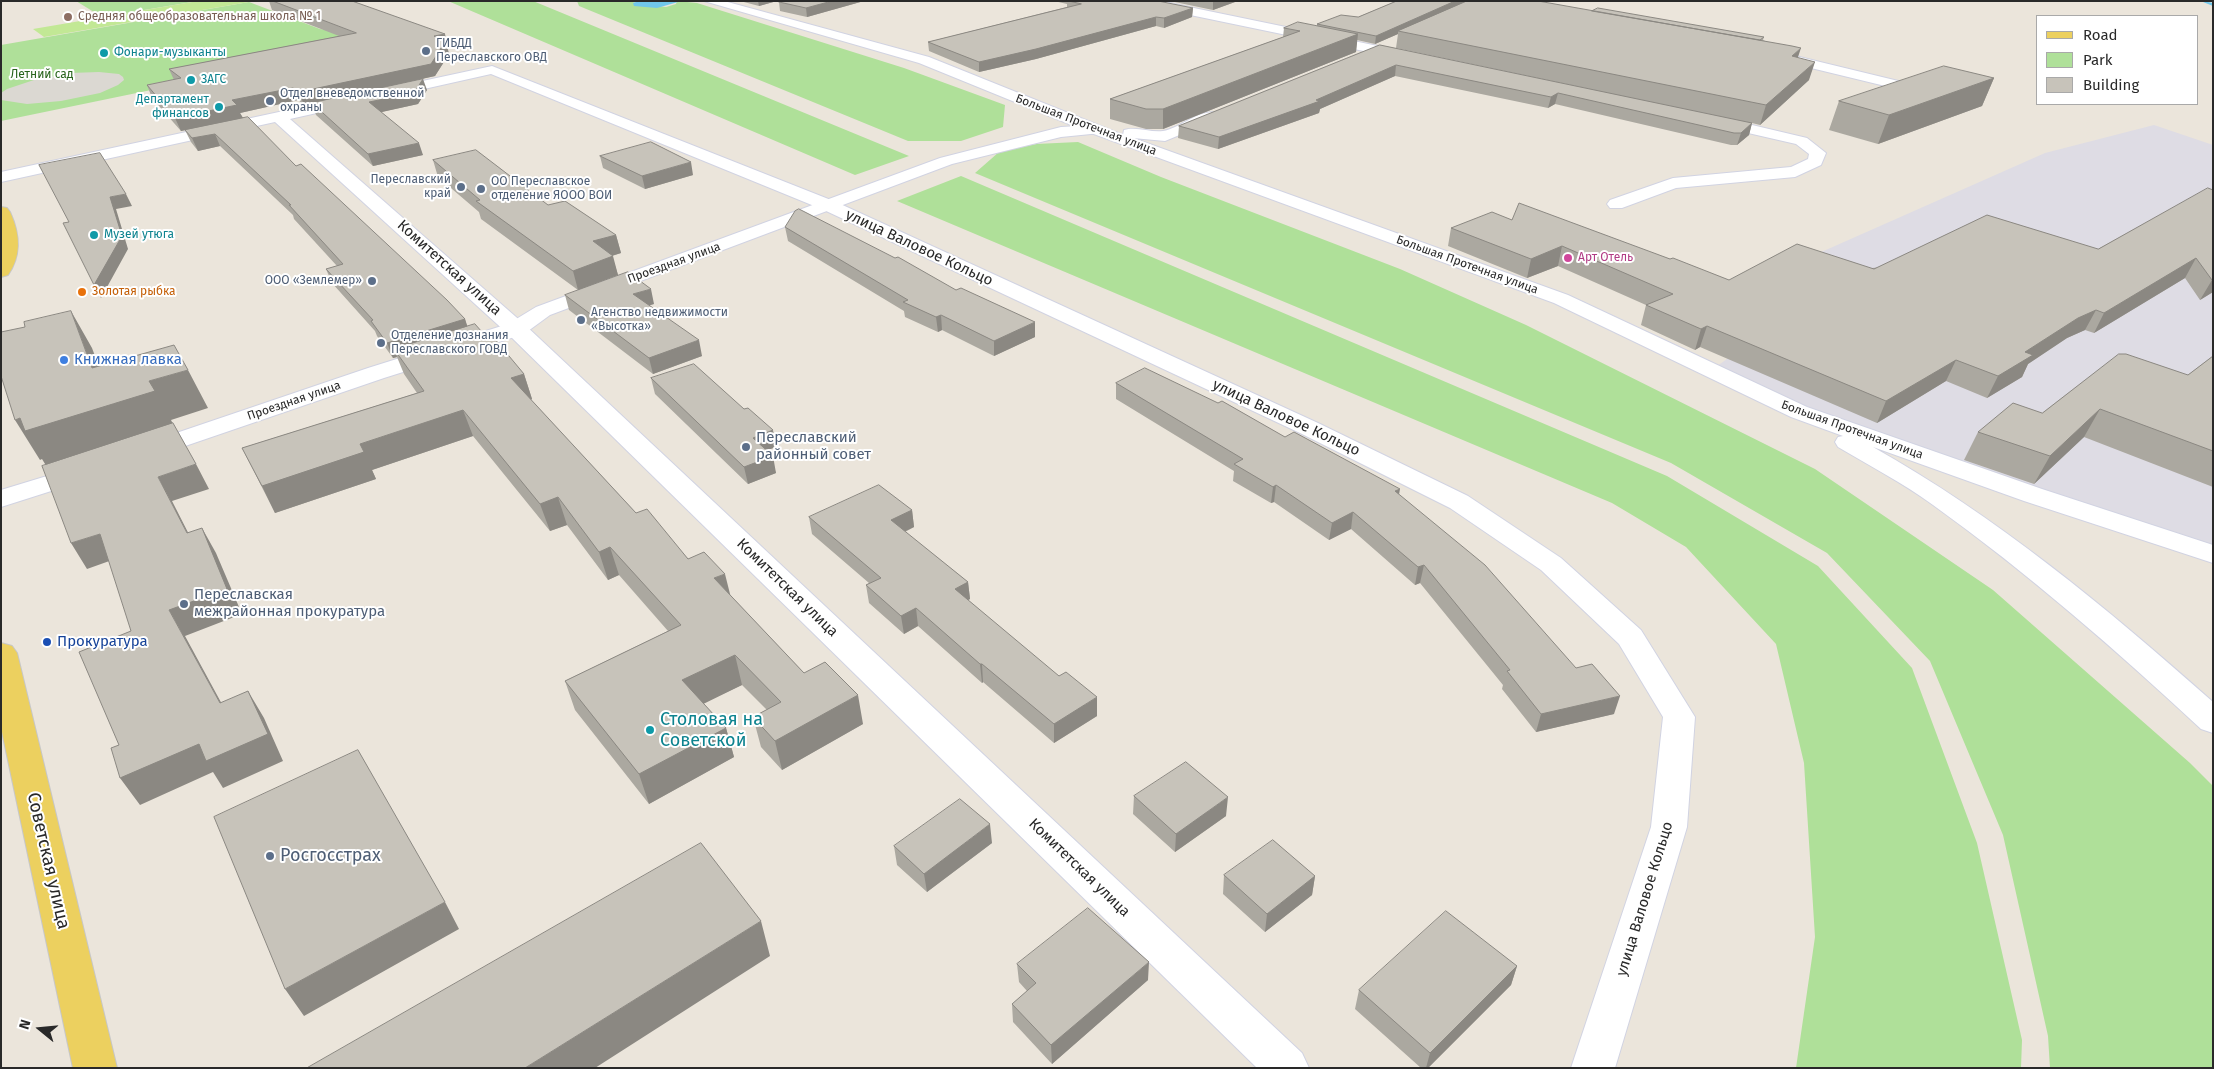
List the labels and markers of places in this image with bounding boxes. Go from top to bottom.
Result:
place label: Средняя общеобразовательная школа № 1 [78,10,321,24]
marker: Средняя общеобразовательная школа № 1 [62,11,74,23]
place label: ГИБДД Переславского ОВД [436,37,547,65]
marker: ГИБДД Переславского ОВД [420,45,432,57]
place label: Фонари-музыканты [114,46,226,60]
marker: Фонари-музыканты [98,47,110,59]
place label: ЗАГС [201,73,226,87]
marker: ЗАГС [185,74,197,86]
place label: Отдел вневедомственной охраны [280,87,424,115]
place label: Департамент финансов [136,93,209,121]
marker: Отдел вневедомственной охраны [264,95,276,107]
marker: Департамент финансов [213,101,225,113]
place label: Переславский край [370,173,451,201]
place label: ОО Переславское отделение ЯООО ВОИ [491,175,612,203]
marker: Переславский край [455,181,467,193]
marker: ОО Переславское отделение ЯООО ВОИ [475,183,487,195]
place label: Музей утюга [104,228,174,242]
marker: Музей утюга [88,229,100,241]
place label: Арт Отель [1578,251,1633,265]
marker: Арт Отель [1562,252,1574,264]
place label: ООО «Землемер» [265,274,362,288]
marker: ООО «Землемер» [366,275,378,287]
place label: Золотая рыбка [92,285,175,299]
marker: Золотая рыбка [76,286,88,298]
place label: Агенство недвижимости «Высотка» [591,306,728,334]
marker: Агенство недвижимости «Высотка» [575,314,587,326]
place label: Отделение дознания Переславского ГОВД [391,329,509,357]
marker: Отделение дознания Переславского ГОВД [375,337,387,349]
place label: Книжная лавка [74,351,182,369]
marker: Книжная лавка [58,354,70,366]
place label: Переславский районный совет [756,429,871,464]
marker: Переславский районный совет [740,441,752,453]
place label: Переславская межрайонная прокуратура [194,586,385,621]
marker: Переславская межрайонная прокуратура [178,598,190,610]
place label: Прокуратура [57,633,148,651]
marker: Прокуратура [41,636,53,648]
place label: Столовая на Советской [660,709,763,752]
marker: Столовая на Советской [644,724,656,736]
place label: Росгосстрах [280,845,381,867]
marker: Росгосстрах [264,850,276,862]

